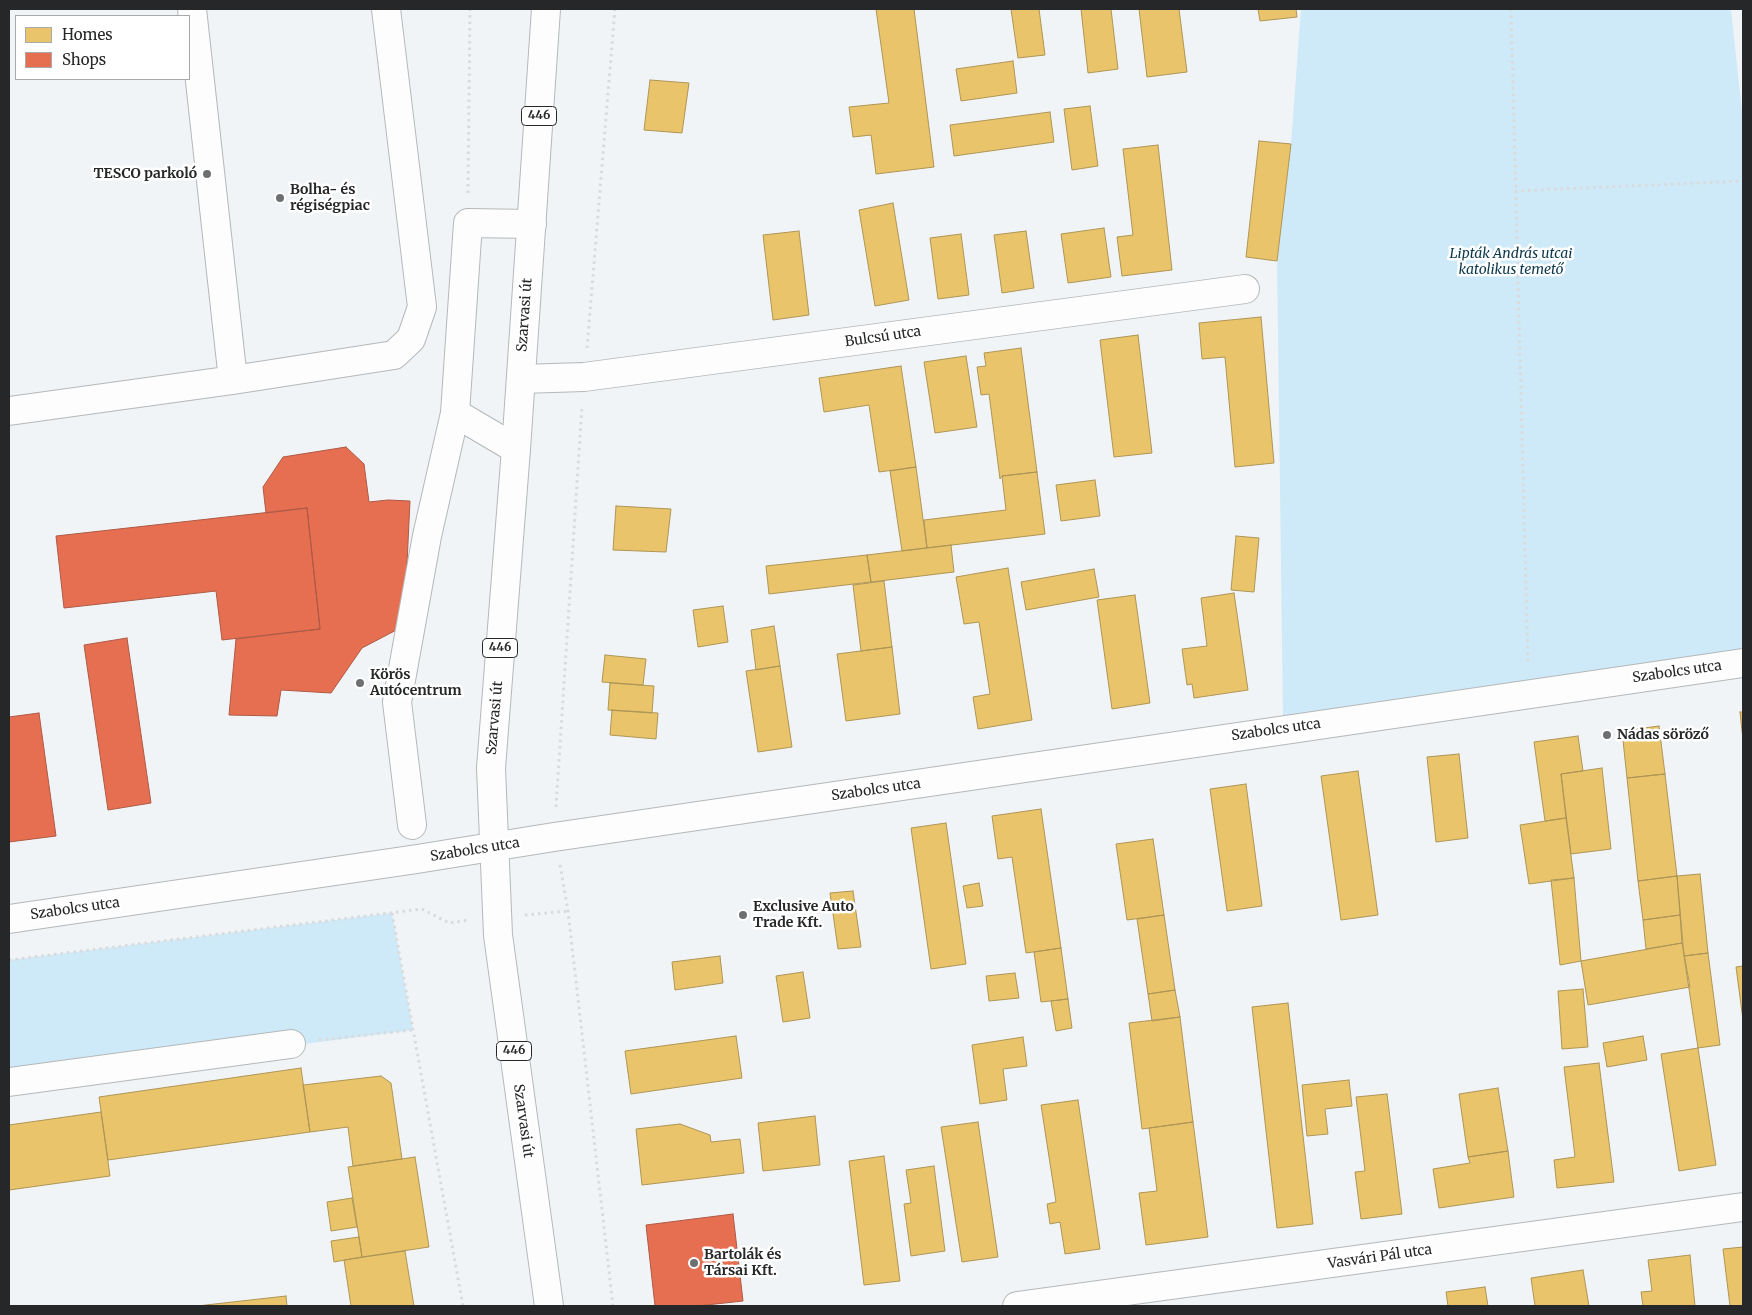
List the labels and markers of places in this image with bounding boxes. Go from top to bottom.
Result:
place label: TESCO parkoló [94,166,197,182]
marker: TESCO parkoló [201,168,213,180]
place label: Bolha- és régiségpiac [290,182,370,214]
marker: Bolha- és régiségpiac [274,192,286,204]
place label: Körös Autócentrum [370,667,462,700]
marker: Körös Autócentrum [354,677,366,689]
place label: Nádas söröző [1617,727,1709,743]
marker: Nádas söröző [1601,729,1613,741]
place label: Exclusive Auto Trade Kft. [753,899,854,932]
marker: Exclusive Auto Trade Kft. [737,909,749,921]
place label: Bartolák és Társai Kft. [704,1247,782,1280]
marker: Bartolák és Társai Kft. [688,1257,700,1269]

